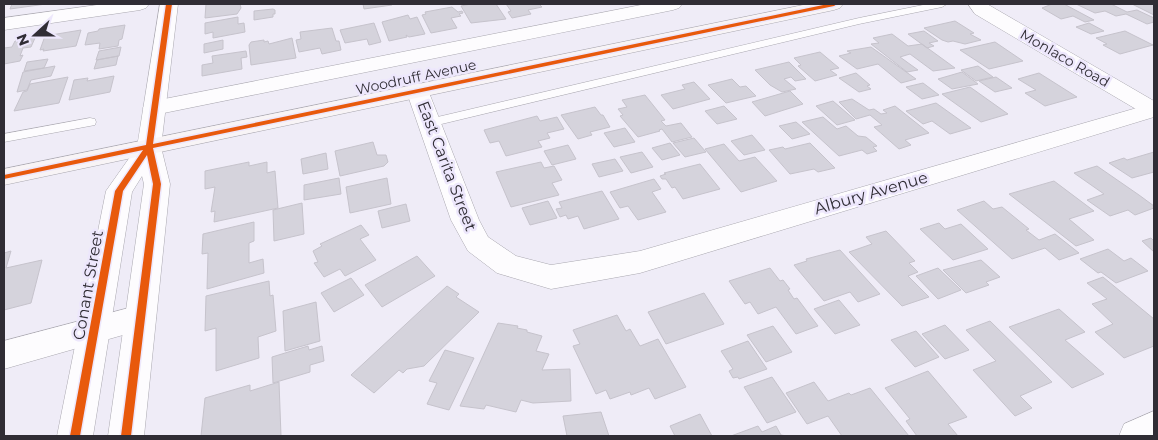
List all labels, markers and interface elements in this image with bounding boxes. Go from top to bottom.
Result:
north arrow [10,10,60,60]
street label: Monlaco Road [1017,25,1113,91]
text: N [12,31,33,48]
street label: Woodruff Avenue [354,55,478,99]
street label: East Carita Street [413,98,481,234]
street label: Albury Avenue [812,168,930,218]
street label: Conant Street [69,228,107,341]

